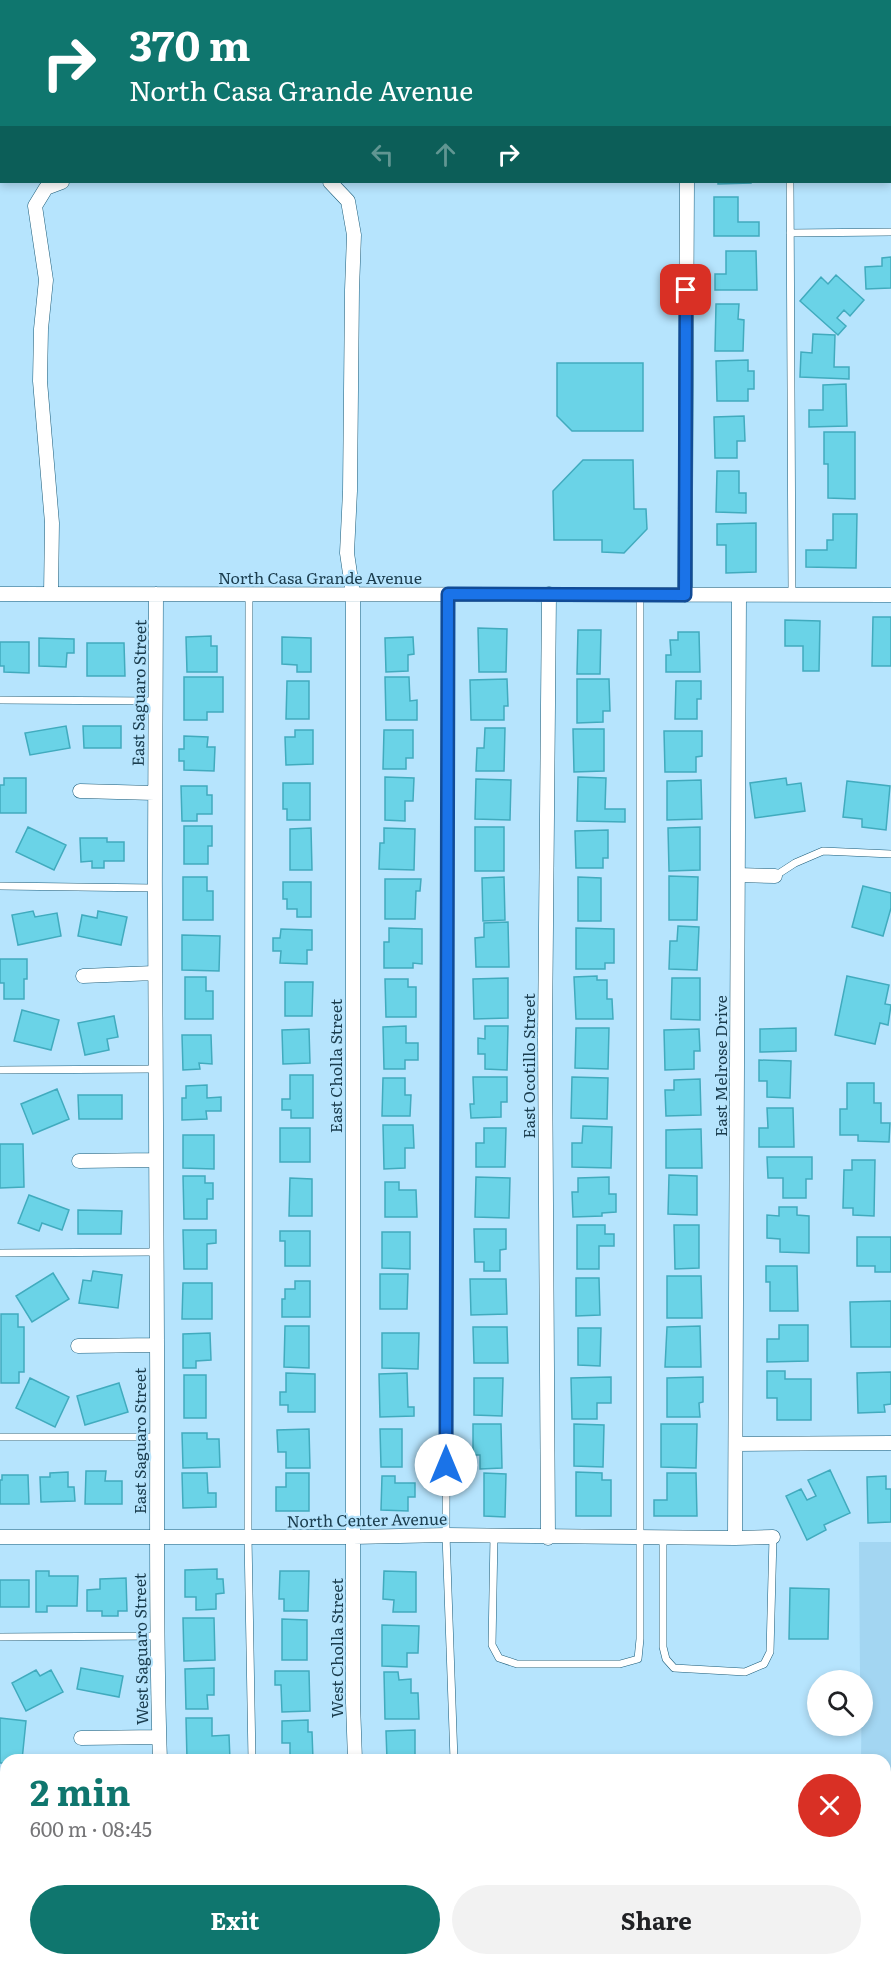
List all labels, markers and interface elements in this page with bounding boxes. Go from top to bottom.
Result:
text: 370 m [129,12,251,74]
icon: right [30,24,108,102]
text: North Casa Grande Avenue [129,69,473,109]
icon: left [366,138,399,171]
icon: ahead [429,138,462,171]
icon: right [492,138,525,171]
pin [660,264,711,315]
icon: arrive [669,273,702,306]
street label: North Casa Grande Avenue [218,565,422,589]
street label: East Saguaro Street [125,619,151,767]
street label: East Ocotillo Street [516,993,540,1139]
street label: East Melrose Drive [708,995,732,1137]
street label: East Cholla Street [323,998,347,1133]
street label: East Saguaro Street [127,1367,151,1514]
position arrow [414,1433,478,1497]
street label: North Center Avenue [287,1506,447,1532]
street label: West Saguaro Street [127,1572,153,1725]
street label: West Cholla Street [324,1578,348,1718]
map controls [807,1670,873,1736]
button: search [807,1670,873,1736]
text: 2 min [30,1764,131,1817]
button: close [798,1774,861,1837]
text: 600 m · 08:45 [30,1813,152,1843]
button: Exit [30,1885,440,1954]
button: Share [452,1885,861,1954]

